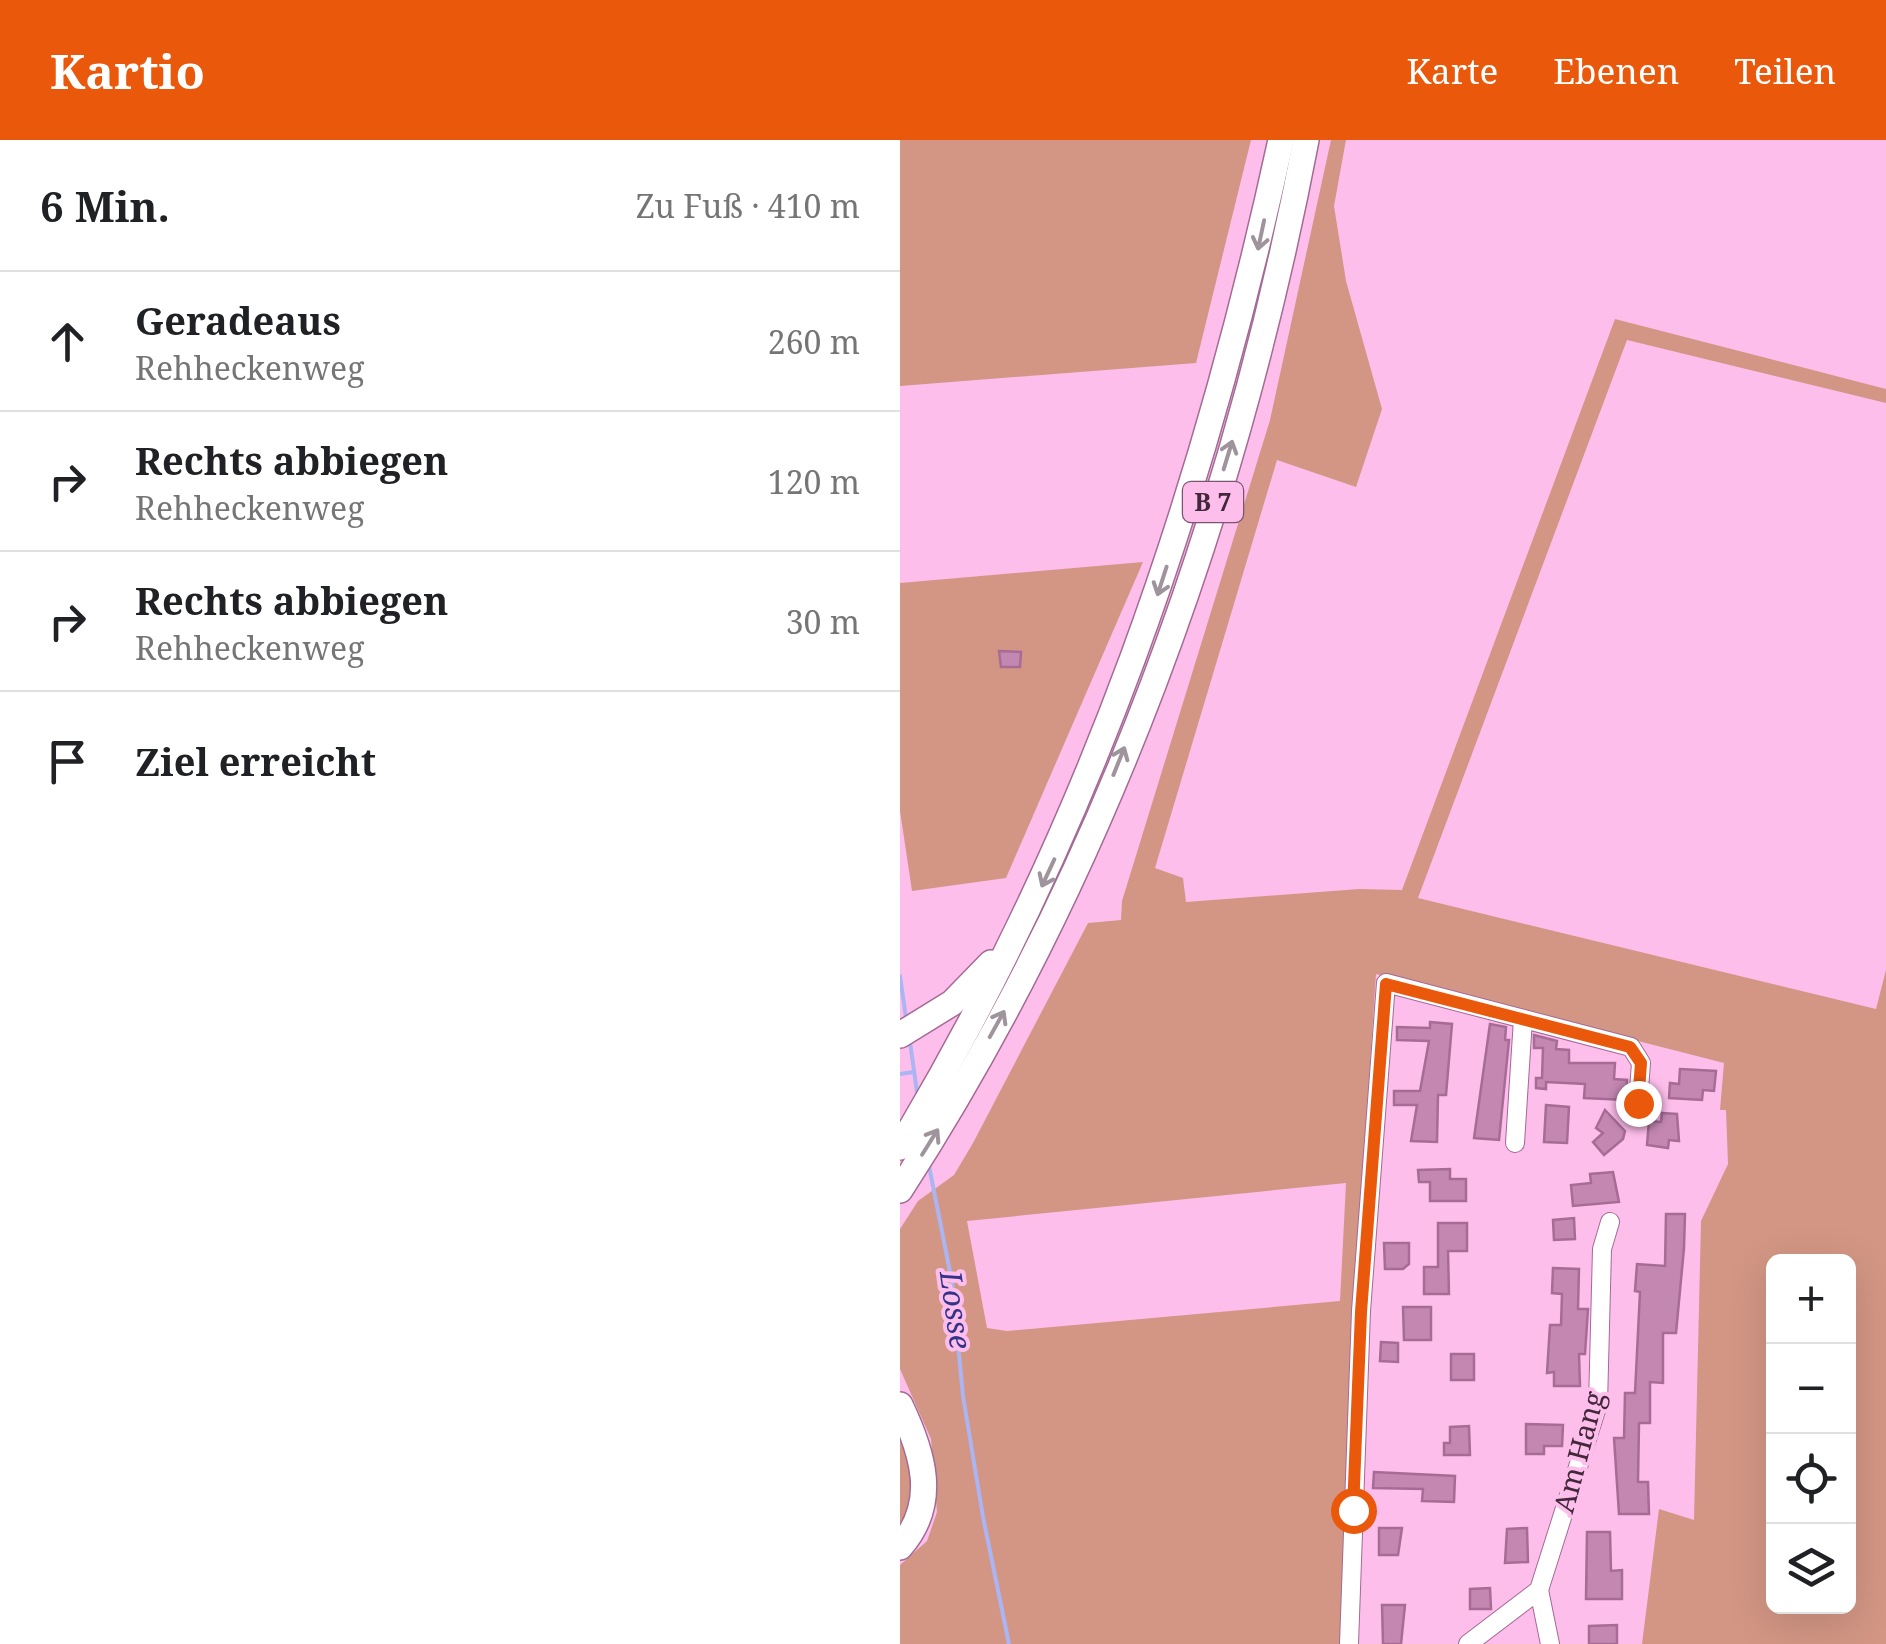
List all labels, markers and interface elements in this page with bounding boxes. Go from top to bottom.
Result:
text: Kartio [50,38,205,103]
text: Karte [1407,47,1498,94]
text: Ebenen [1553,47,1679,94]
text: Teilen [1734,47,1836,94]
text: 6 Min. [40,177,170,234]
text: Zu Fuß · 410 m [636,184,860,227]
one-way arrow [1250,218,1269,250]
text: Geradeaus [135,294,341,346]
icon: ahead [40,314,95,369]
text: 260 m [768,320,860,363]
text: Rehheckenweg [135,346,364,389]
text: Rechts abbiegen [135,434,448,486]
one-way arrow [1220,440,1238,471]
icon: right [40,454,95,509]
text: 120 m [768,460,860,503]
road number: B 7 [1183,482,1243,522]
text: Rehheckenweg [135,486,364,529]
one-way arrow [1152,565,1170,597]
text: Rechts abbiegen [135,574,448,626]
icon: right [40,594,95,649]
text: 30 m [786,600,860,643]
text: Rehheckenweg [135,626,364,669]
icon: arrive [40,734,95,789]
text: Ziel erreicht [135,735,376,787]
one-way arrow [1112,746,1130,777]
one-way arrow [1037,857,1056,887]
one-way arrow [988,1010,1007,1039]
route end [1616,1081,1662,1127]
one-way arrow [920,1129,940,1157]
map controls [1766,1254,1856,1614]
button: + [1766,1254,1856,1344]
water label: Losse [931,1267,982,1352]
button: − [1766,1344,1856,1434]
street label: Am Hang [1544,1387,1613,1517]
button: locate [1766,1434,1856,1524]
route start [1331,1488,1377,1534]
button: layers [1766,1524,1856,1614]

